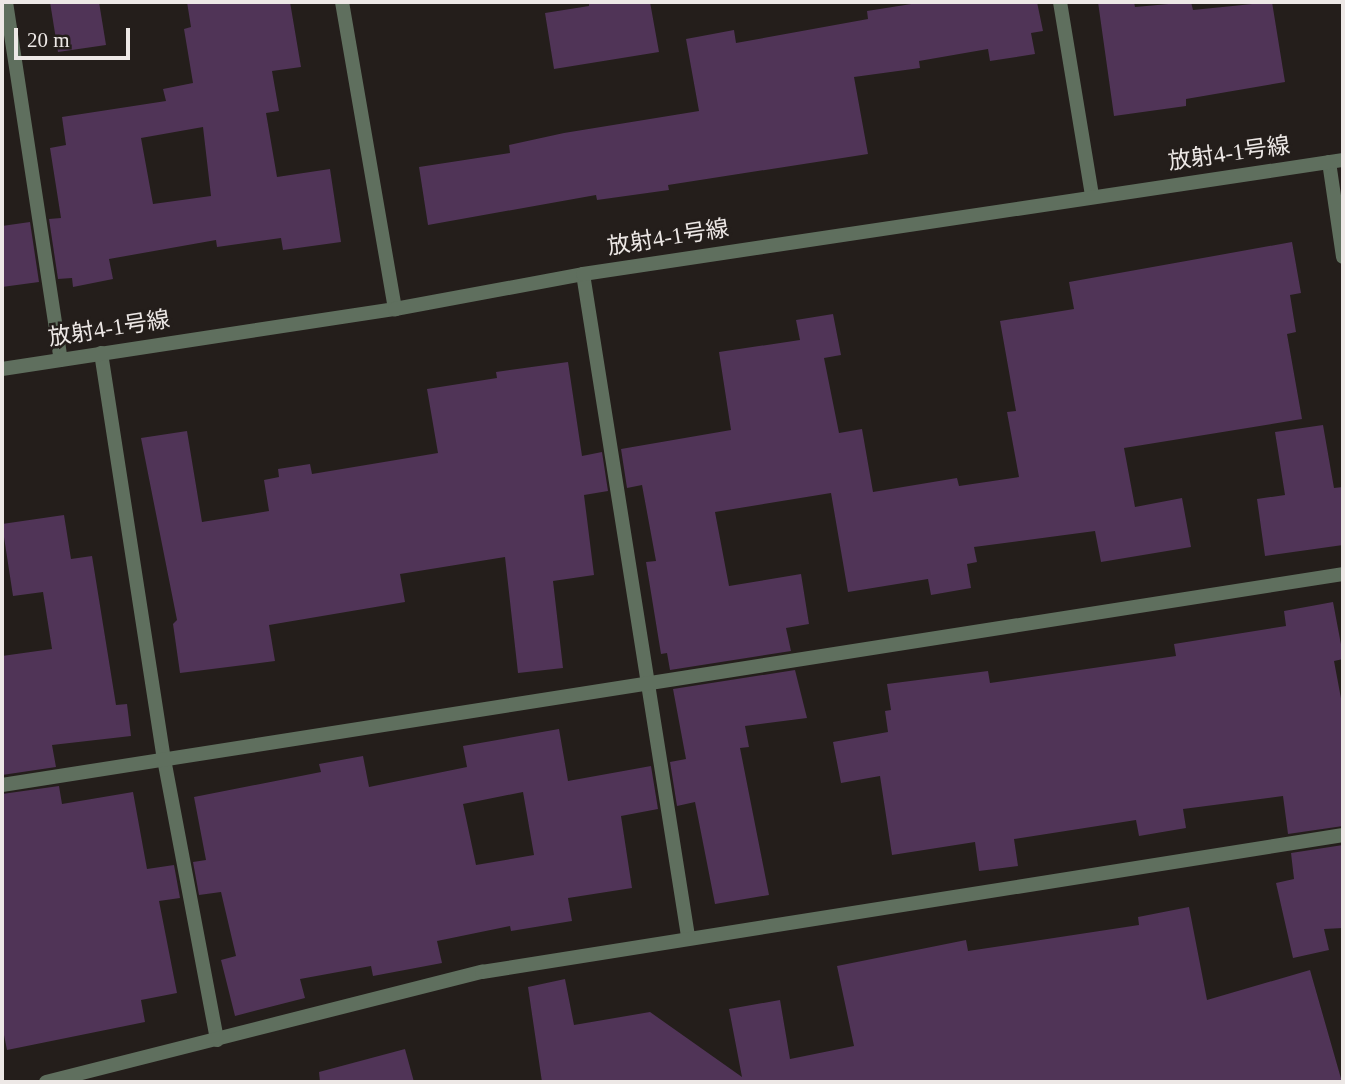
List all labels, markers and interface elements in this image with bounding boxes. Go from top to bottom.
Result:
scale bar [18,14,133,58]
text: 20 m [27,28,70,52]
street label: 放射4-1号線 [1166,132,1292,176]
street label: 放射4-1号線 [605,215,731,261]
street label: 放射4-1号線 [46,306,172,352]

